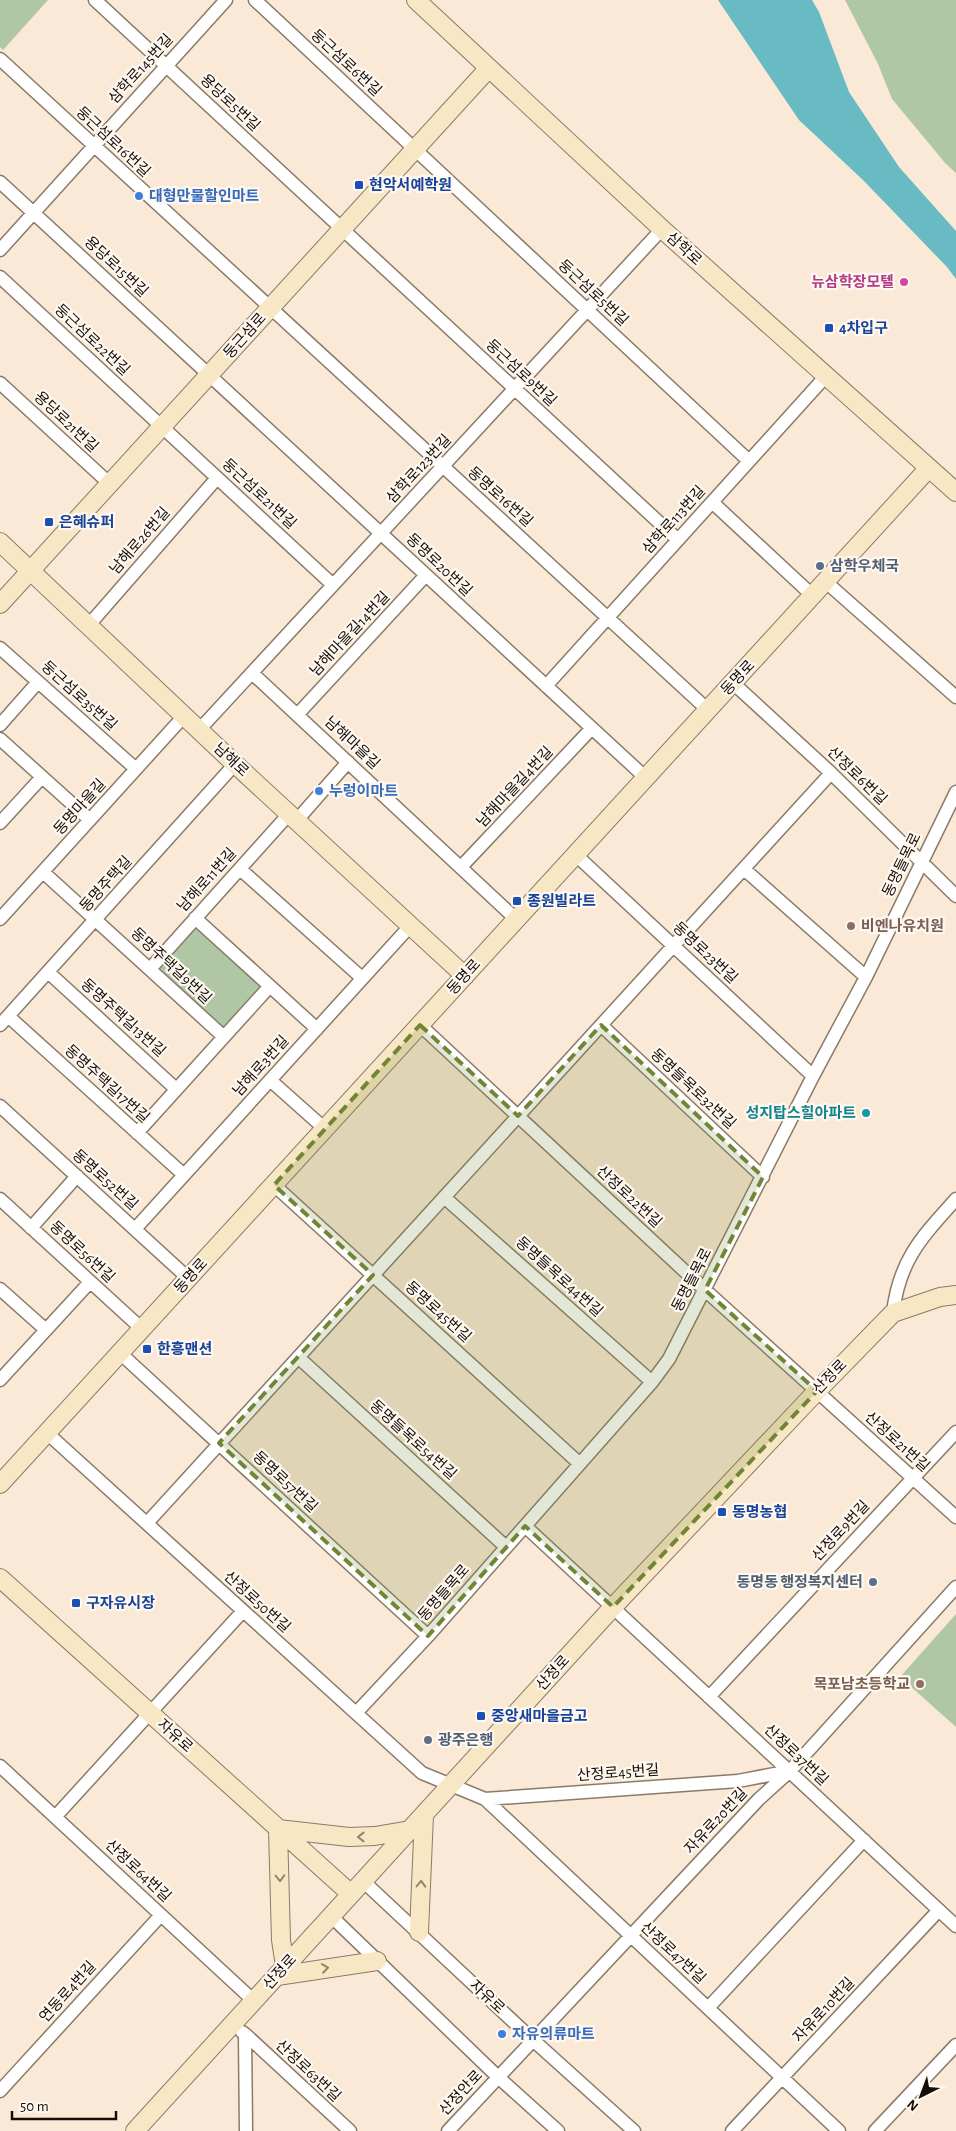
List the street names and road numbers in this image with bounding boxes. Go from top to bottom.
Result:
street label: 둥근섬로6번길 [308,26,385,99]
street label: 삼학로145번길 [105,30,176,107]
street label: 용당로5번길 [197,71,263,134]
street label: 둥근섬로16번길 [73,103,154,180]
street label: 삼학로 [664,228,706,268]
street label: 용당로15번길 [81,233,151,300]
street label: 둥근섬로5번길 [555,256,631,329]
street label: 둥근섬로22번길 [52,301,133,378]
street label: 둥근섬로 [220,310,269,362]
street label: 둥근섬로9번길 [483,336,560,409]
street label: 용당로21번길 [31,388,101,455]
street label: 삼학로123번길 [382,431,454,506]
street label: 둥근섬로21번길 [219,455,299,532]
street label: 동명로16번길 [465,464,536,530]
street label: 삼학로113번길 [638,482,708,557]
street label: 남해로26번길 [106,504,173,577]
street label: 동명로20번길 [403,530,475,599]
street label: 남해마을길14번길 [307,588,393,679]
street label: 동명로 [718,657,758,698]
street label: 둥근섬로35번길 [39,658,120,733]
street label: 남해마을길 [322,713,383,772]
street label: 남해로 [211,740,252,780]
street label: 남해마을길4번길 [473,743,556,830]
street label: 산정로6번길 [824,743,890,808]
street label: 동명마을길 [51,776,109,838]
street label: 동명들목로 [879,830,924,899]
street label: 남해로11번길 [174,845,239,914]
street label: 동명주택길 [77,853,135,915]
street label: 동명로23번길 [670,919,741,986]
street label: 동명주택길9번길 [128,924,215,1007]
street label: 동명로 [444,956,483,997]
street label: 동명주택길13번길 [78,976,169,1060]
street label: 남해로3번길 [230,1032,292,1099]
street label: 동명주택길17번길 [62,1042,153,1126]
street label: 동명들목로32번길 [648,1045,739,1132]
street label: 동명로52번길 [69,1146,141,1213]
street label: 산정로22번길 [594,1163,665,1231]
street label: 동명로56번길 [47,1218,118,1286]
street label: 동명들목로44번길 [513,1234,606,1320]
street label: 동명들목로 [669,1245,714,1314]
street label: 동명로 [171,1255,210,1296]
street label: 동명로45번길 [402,1278,474,1345]
street label: 산정로 [810,1356,850,1397]
street label: 동명들목로54번길 [367,1397,460,1482]
street label: 산정로21번길 [862,1409,933,1475]
street label: 동명로57번길 [250,1448,321,1515]
street label: 산정로9번길 [809,1497,872,1564]
street label: 동명들목로 [415,1561,472,1624]
street label: 산정로50번길 [221,1568,294,1635]
street label: 산정로 [533,1652,572,1693]
street label: 자유로 [155,1716,196,1755]
street label: 산정로37번길 [761,1721,832,1788]
street label: 산정로45번길 [576,1762,660,1783]
street label: 자유로20번길 [681,1785,750,1857]
street label: 산정로64번길 [102,1836,174,1905]
street label: 산정로47번길 [638,1919,709,1987]
street label: 산정로 [260,1951,299,1992]
street label: 연동로4번길 [36,1958,99,2025]
street label: 자유로10번길 [790,1974,857,2045]
street label: 자유로 [467,1977,508,2017]
street label: 산정로63번길 [273,2037,344,2105]
street label: 산정안로 [436,2067,485,2118]

